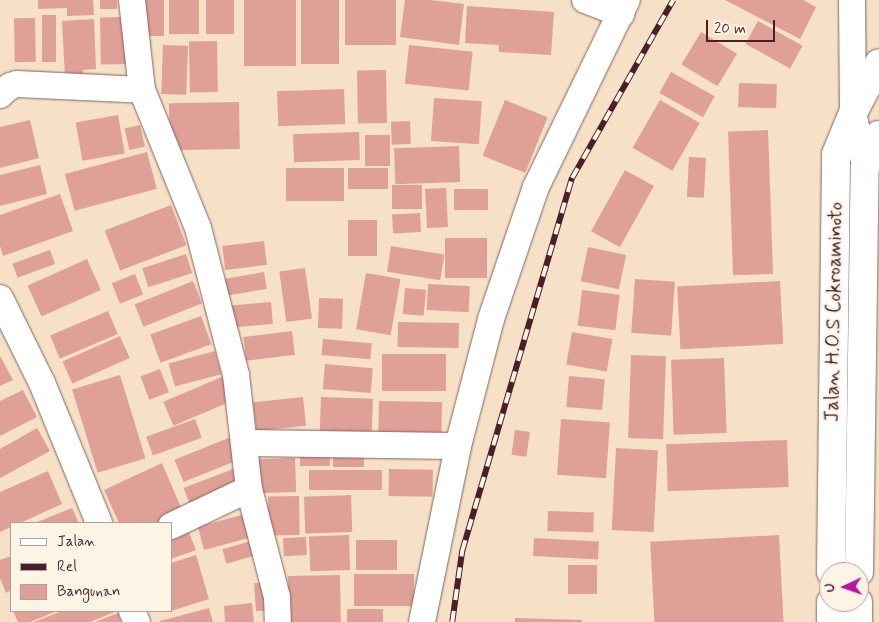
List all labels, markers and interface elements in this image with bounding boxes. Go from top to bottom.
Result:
scale bar [709,10,778,42]
text: 20 m [714,19,746,39]
street label: Jalan H.O.S Cokroaminoto [820,200,848,424]
legend [10,522,172,612]
text: Jalan [57,532,96,552]
text: Rel [57,557,77,577]
north arrow [819,562,869,612]
text: Bangunan [57,582,120,602]
text: U [821,583,839,593]

